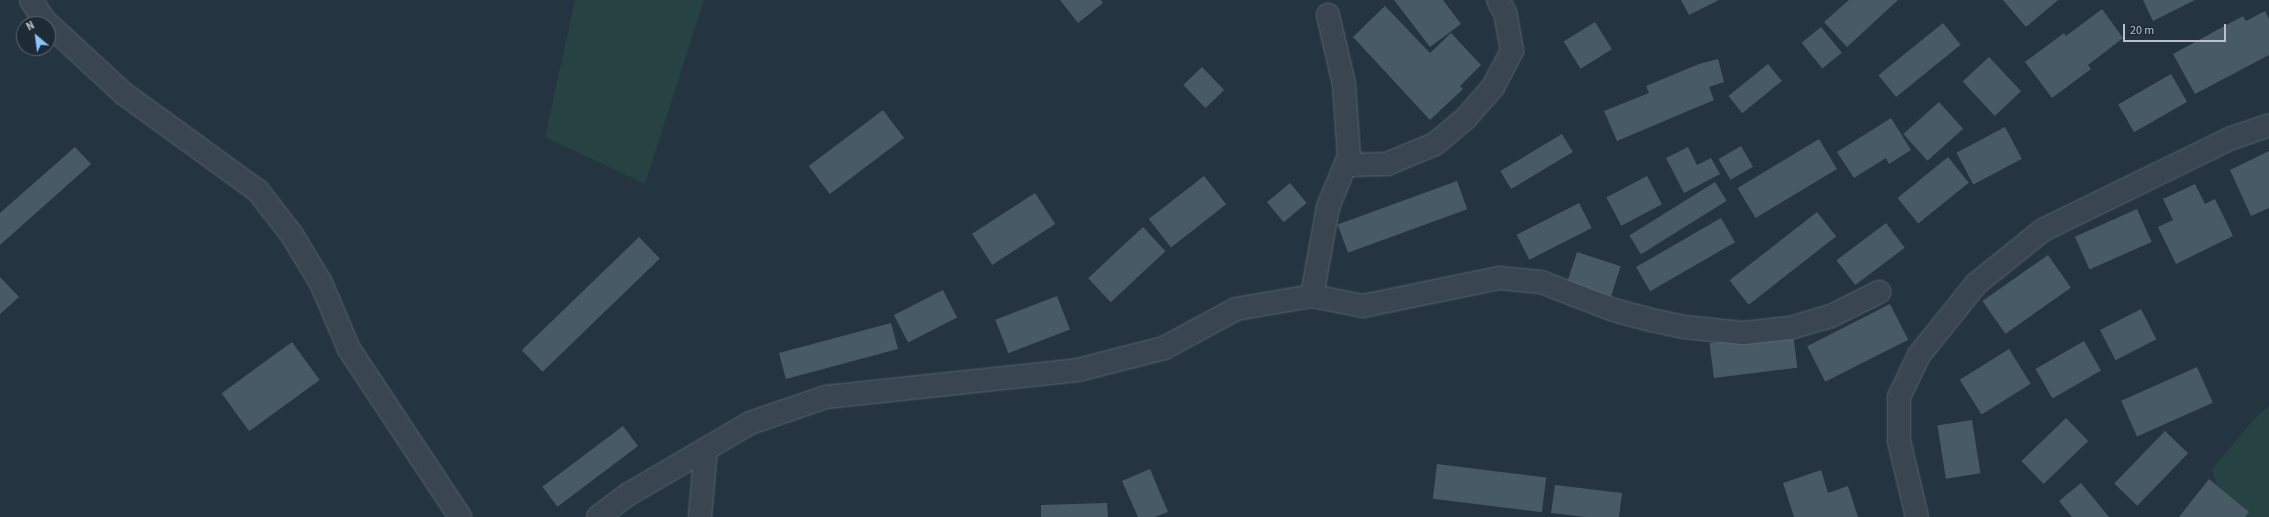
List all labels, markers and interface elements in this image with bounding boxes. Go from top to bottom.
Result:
north arrow [16,16,56,56]
scale bar [2125,16,2228,42]
text: N [24,18,37,34]
text: 20 m [2130,22,2154,39]

